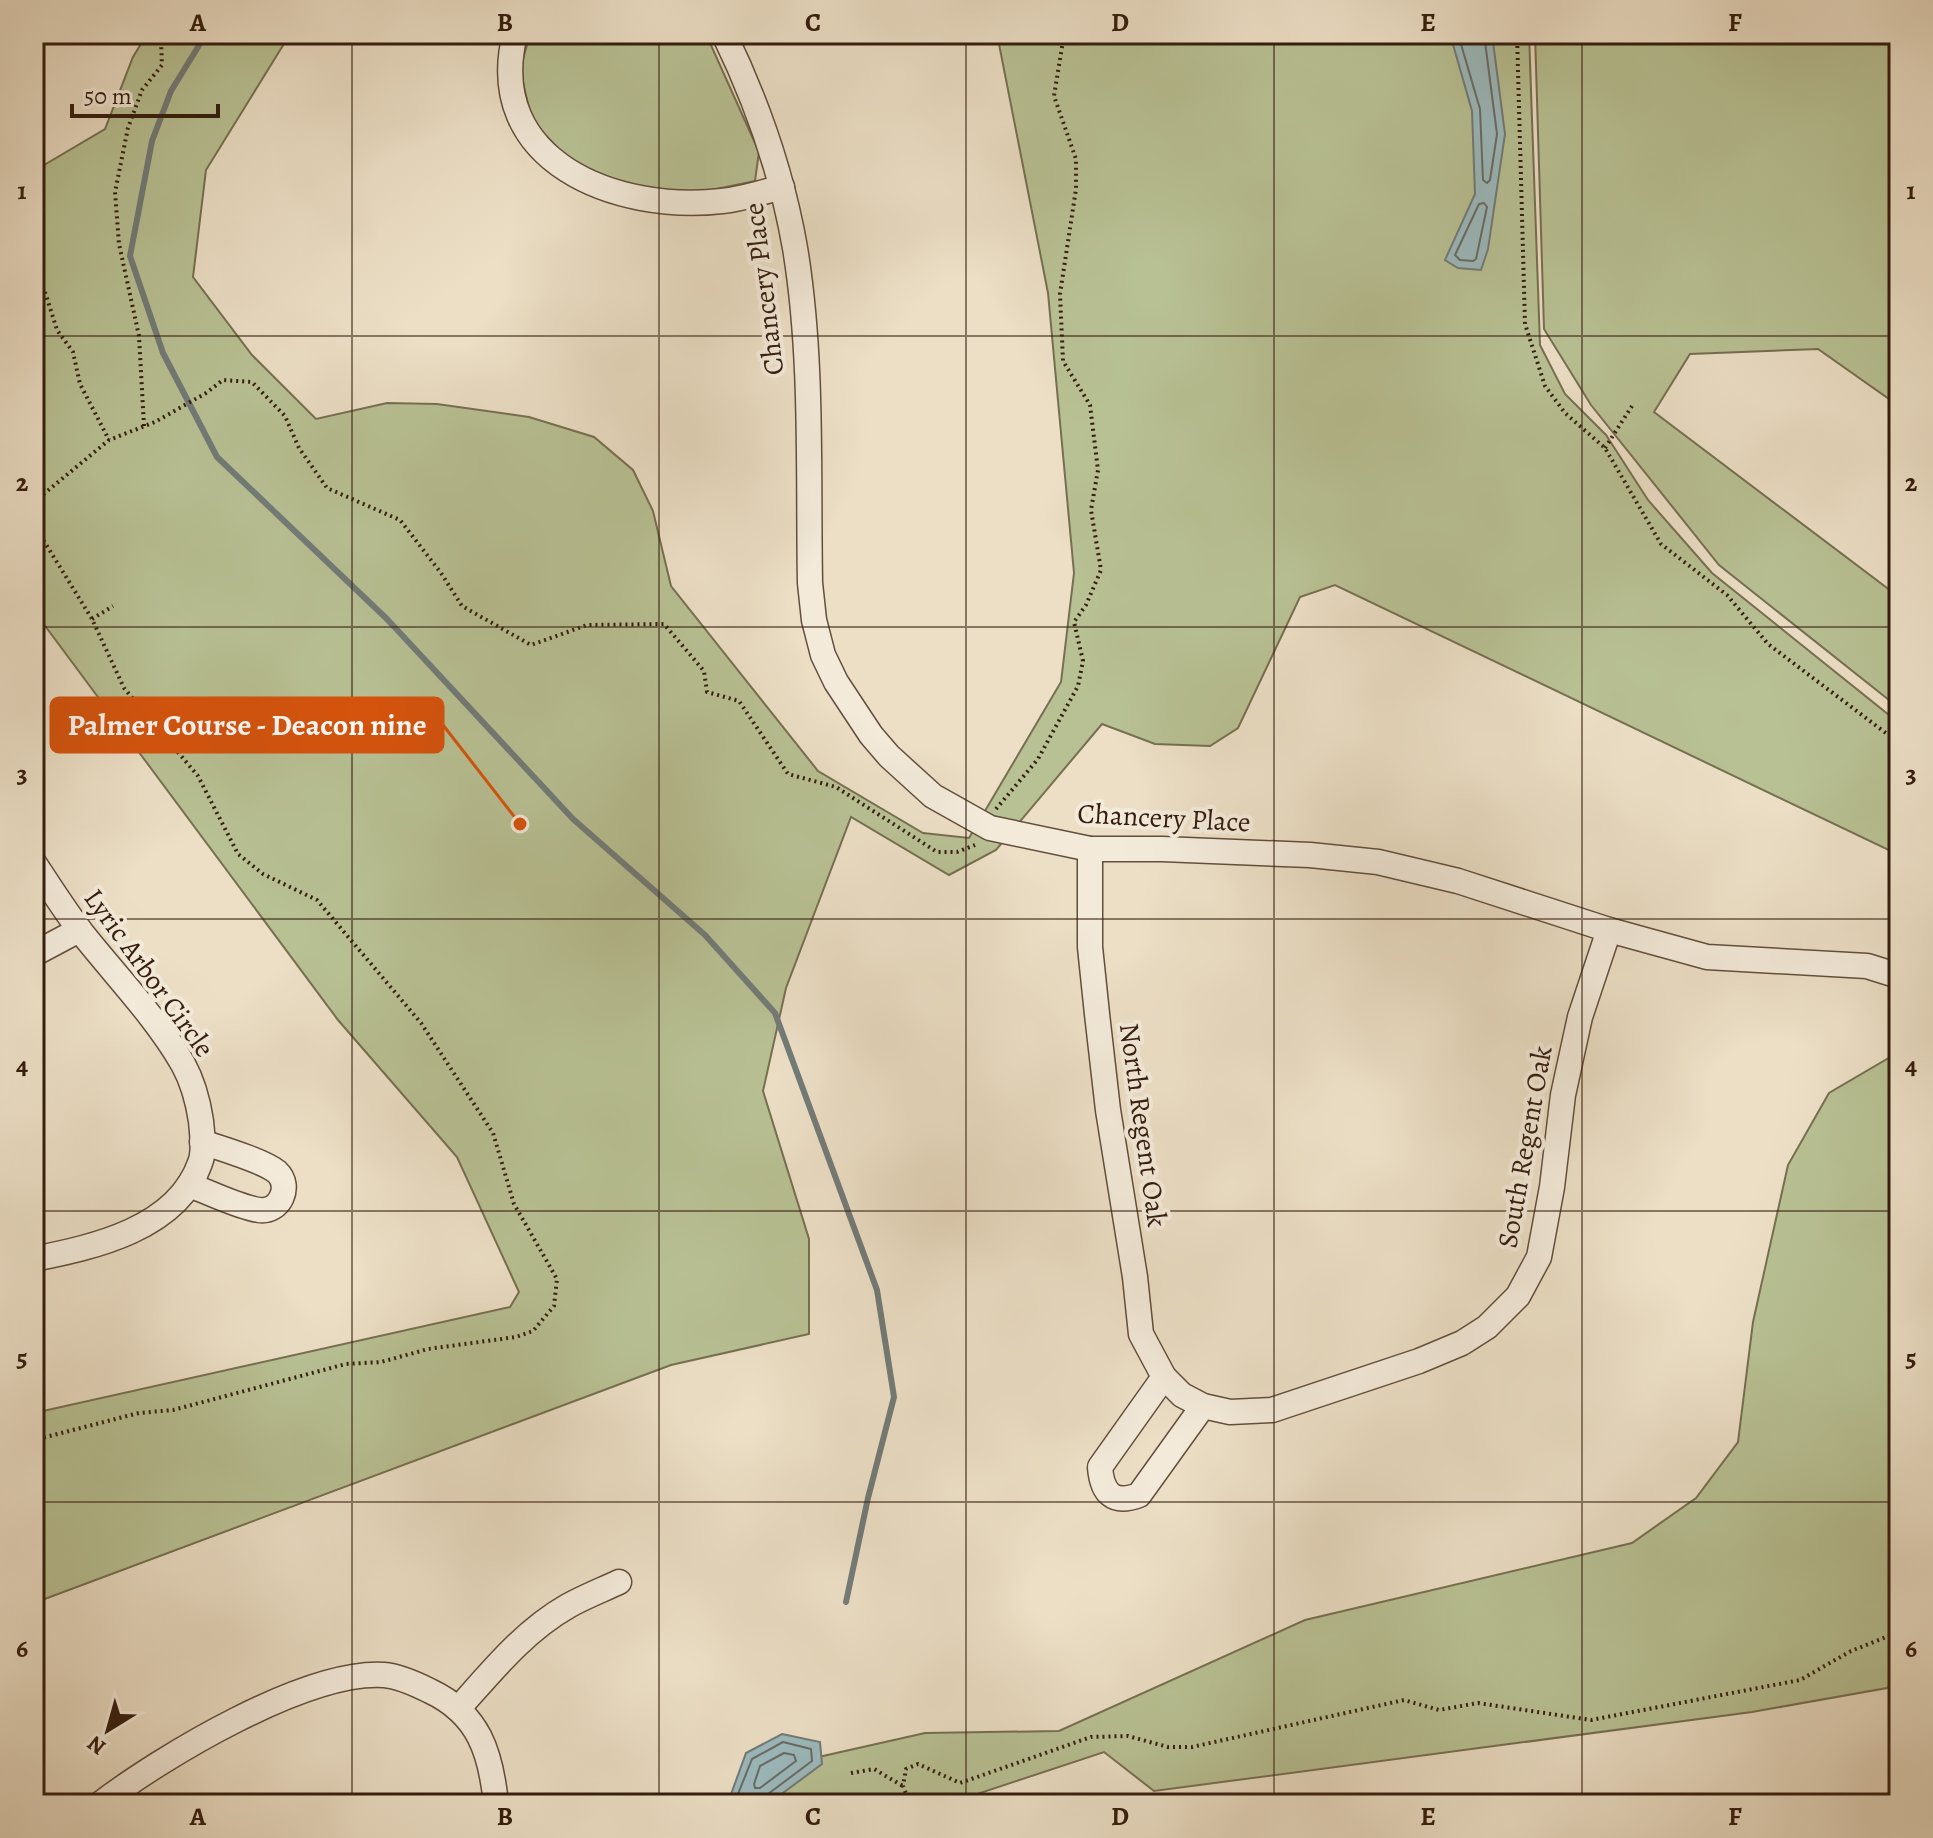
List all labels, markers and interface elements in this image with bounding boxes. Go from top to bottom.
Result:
text: A [189,5,207,40]
text: B [497,5,513,40]
text: C [805,5,821,40]
text: D [1111,5,1129,40]
text: E [1420,5,1436,40]
text: F [1728,5,1742,40]
scale bar [72,68,218,118]
text: 50 m [84,80,132,112]
text: 1 [17,173,27,208]
text: 1 [1906,173,1916,208]
street label: Chancery Place [735,201,793,377]
text: 2 [16,465,29,500]
text: 2 [1905,465,1918,500]
callout: Palmer Course - Deacon nine [51,698,443,752]
text: Palmer Course - Deacon nine [67,705,427,745]
text: 3 [16,756,28,791]
text: 3 [1905,756,1917,791]
street label: Chancery Place [1076,794,1252,842]
street label: Lyric Arbor Circle [75,881,223,1065]
street label: North Regent Oak [1110,1021,1176,1229]
street label: South Regent Oak [1489,1043,1561,1251]
text: 4 [16,1048,28,1083]
text: 4 [1905,1048,1917,1083]
text: 5 [16,1340,28,1375]
text: 5 [1905,1340,1917,1375]
text: 6 [16,1631,28,1666]
text: 6 [1905,1631,1917,1666]
north arrow [68,1690,148,1770]
text: N [81,1728,112,1762]
text: A [189,1799,207,1834]
text: B [497,1799,513,1834]
text: C [805,1799,821,1834]
text: D [1111,1799,1129,1834]
text: E [1420,1799,1436,1834]
text: F [1728,1799,1742,1834]

